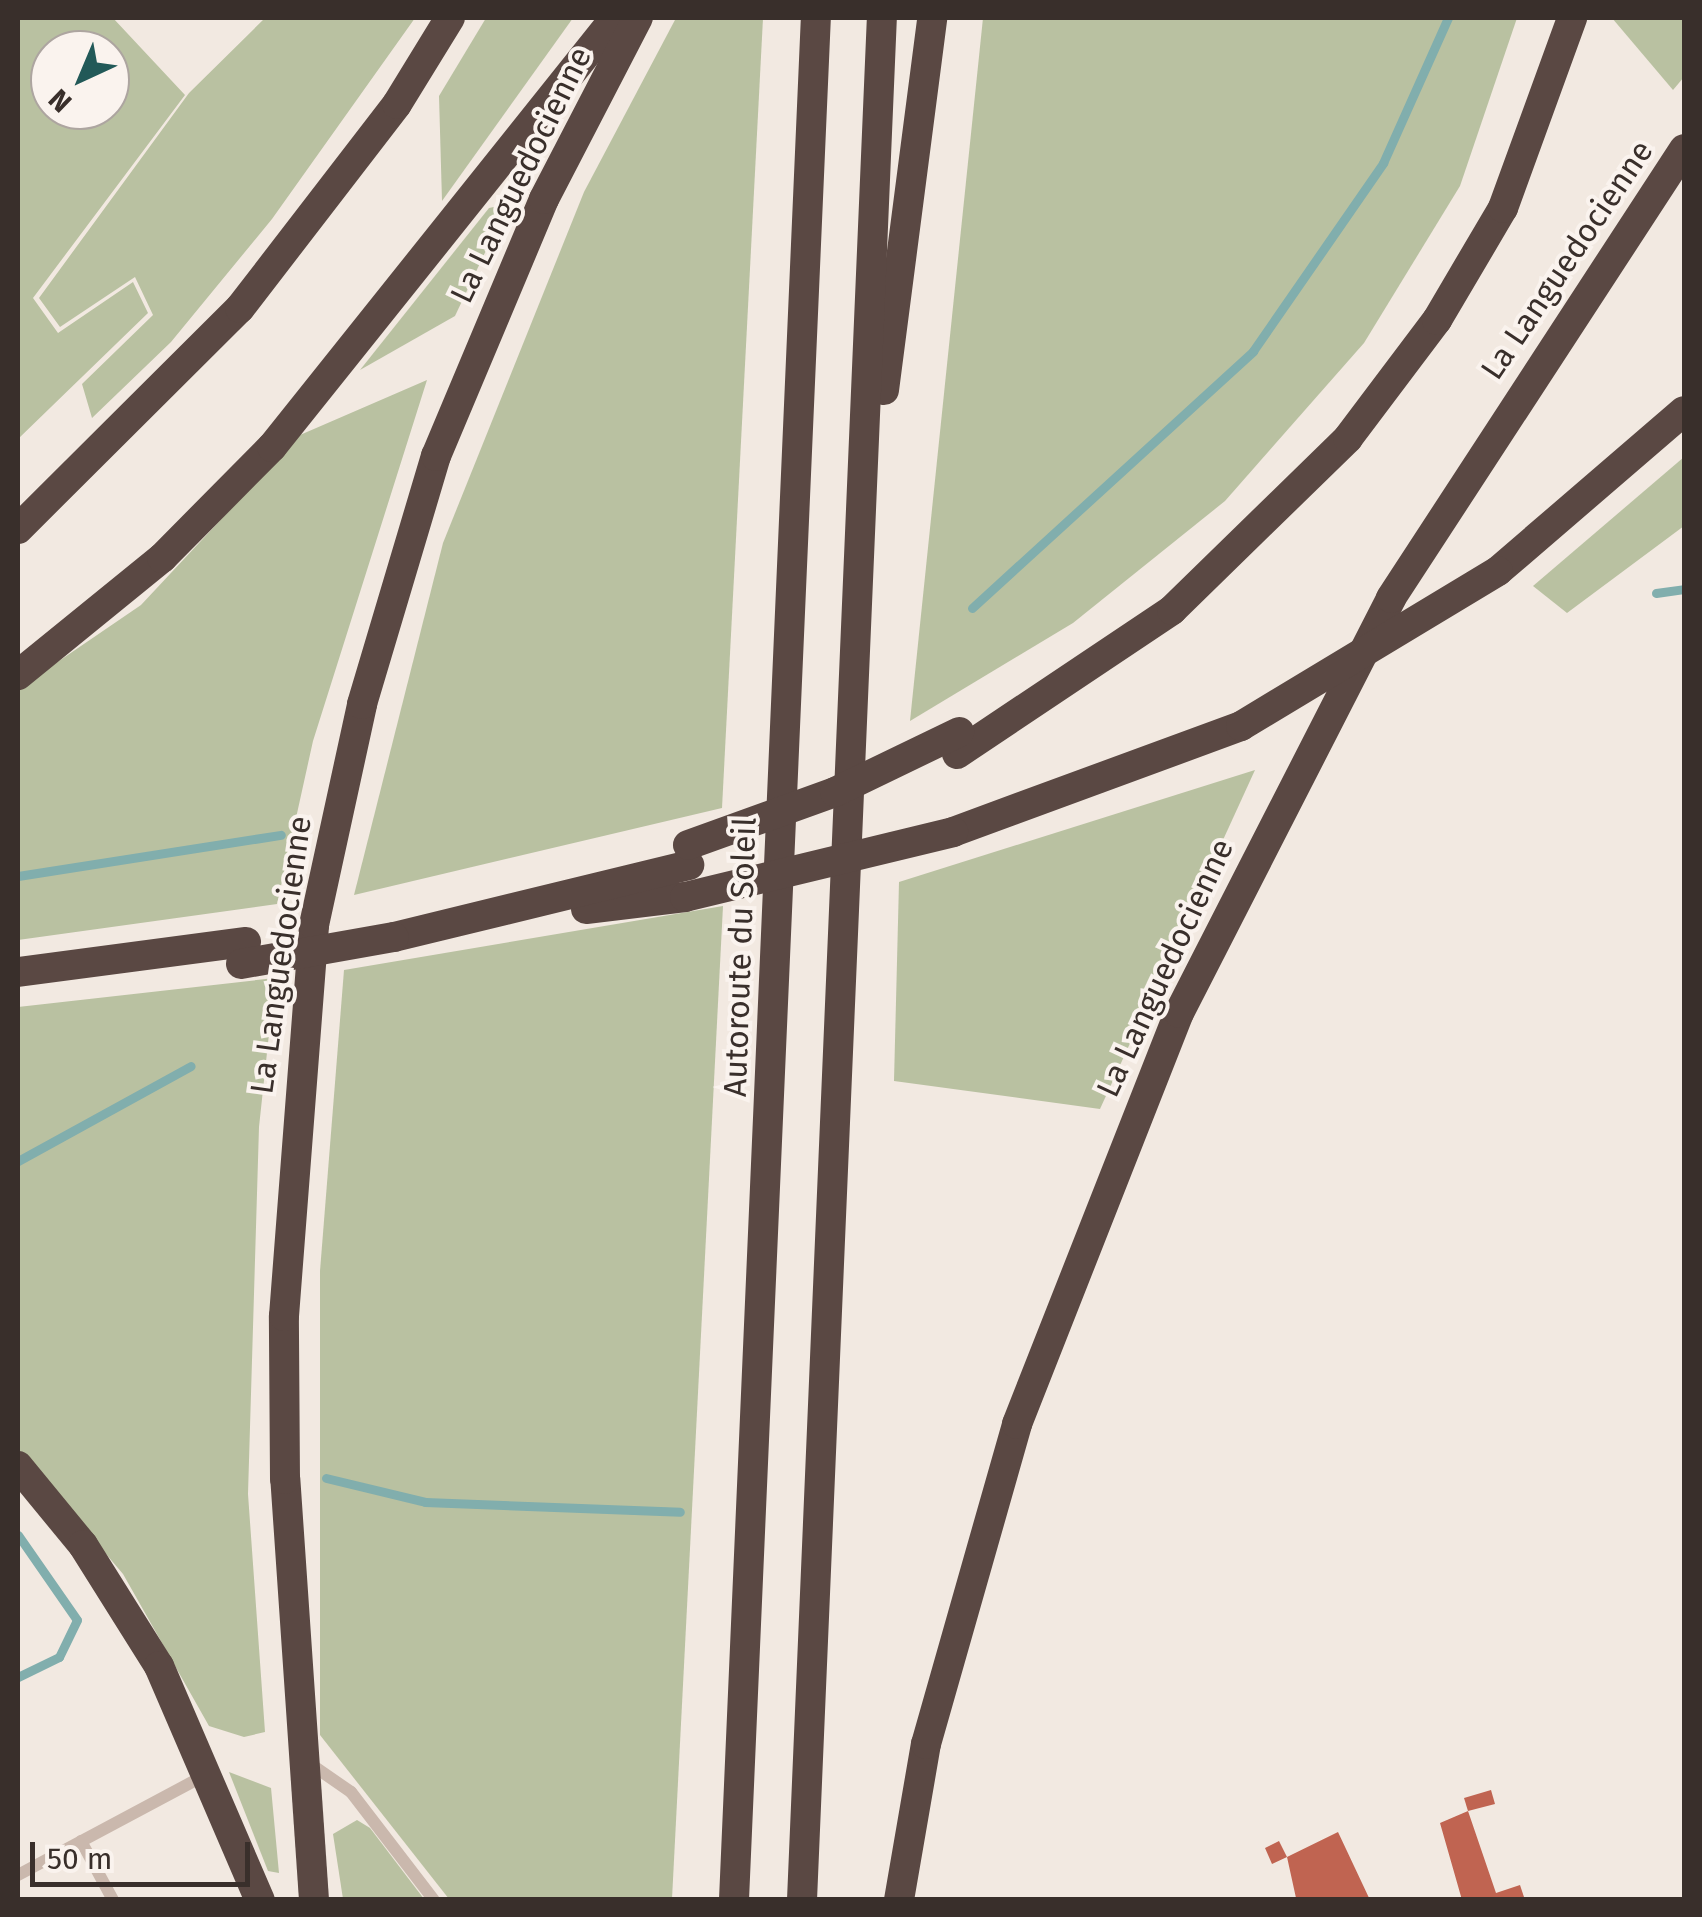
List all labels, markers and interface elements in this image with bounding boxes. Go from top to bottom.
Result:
north arrow [30,30,130,130]
street label: La Languedocienne [442,41,600,309]
text: N [42,82,78,119]
street label: La Languedocienne [1473,133,1661,387]
street label: La Languedocienne [242,814,320,1096]
street label: Autoroute du Soleil [716,816,764,1098]
street label: La Languedocienne [1088,833,1242,1103]
scale bar [35,1822,255,1884]
text: 50 m [47,1841,112,1877]

